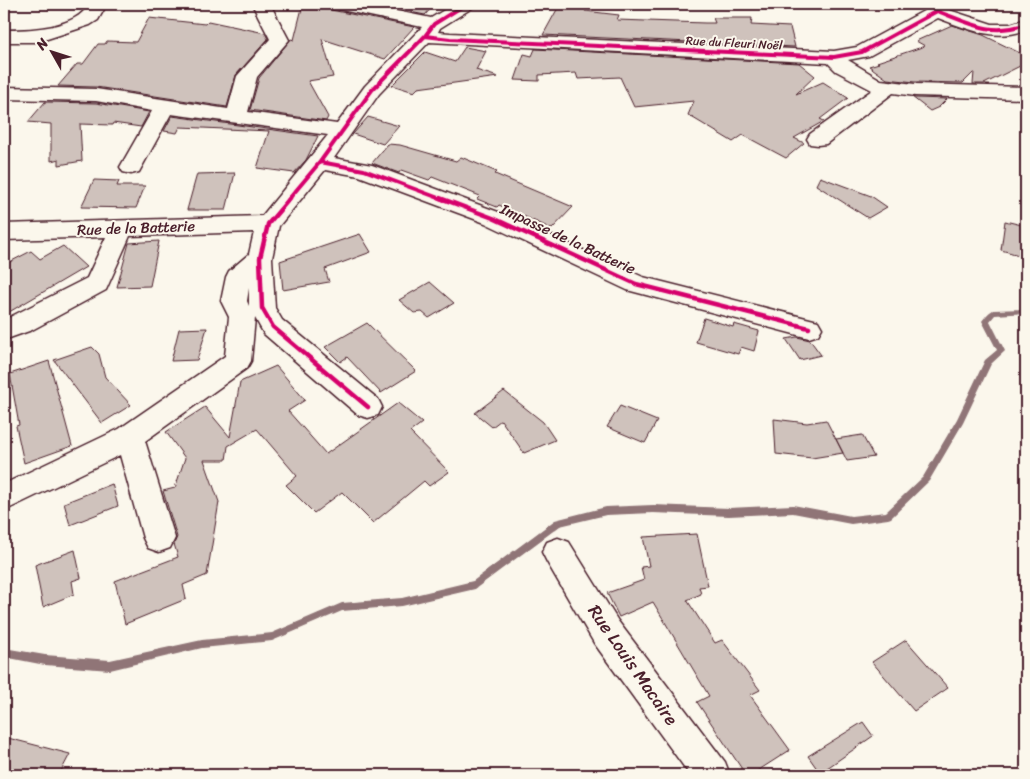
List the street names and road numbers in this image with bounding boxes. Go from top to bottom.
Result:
street label: Rue du Fleuri Noël [685,29,783,57]
street label: Impasse de la Batterie [495,196,640,282]
street label: Rue de la Batterie [77,213,196,243]
street label: Rue Louis Macaire [579,598,687,733]

